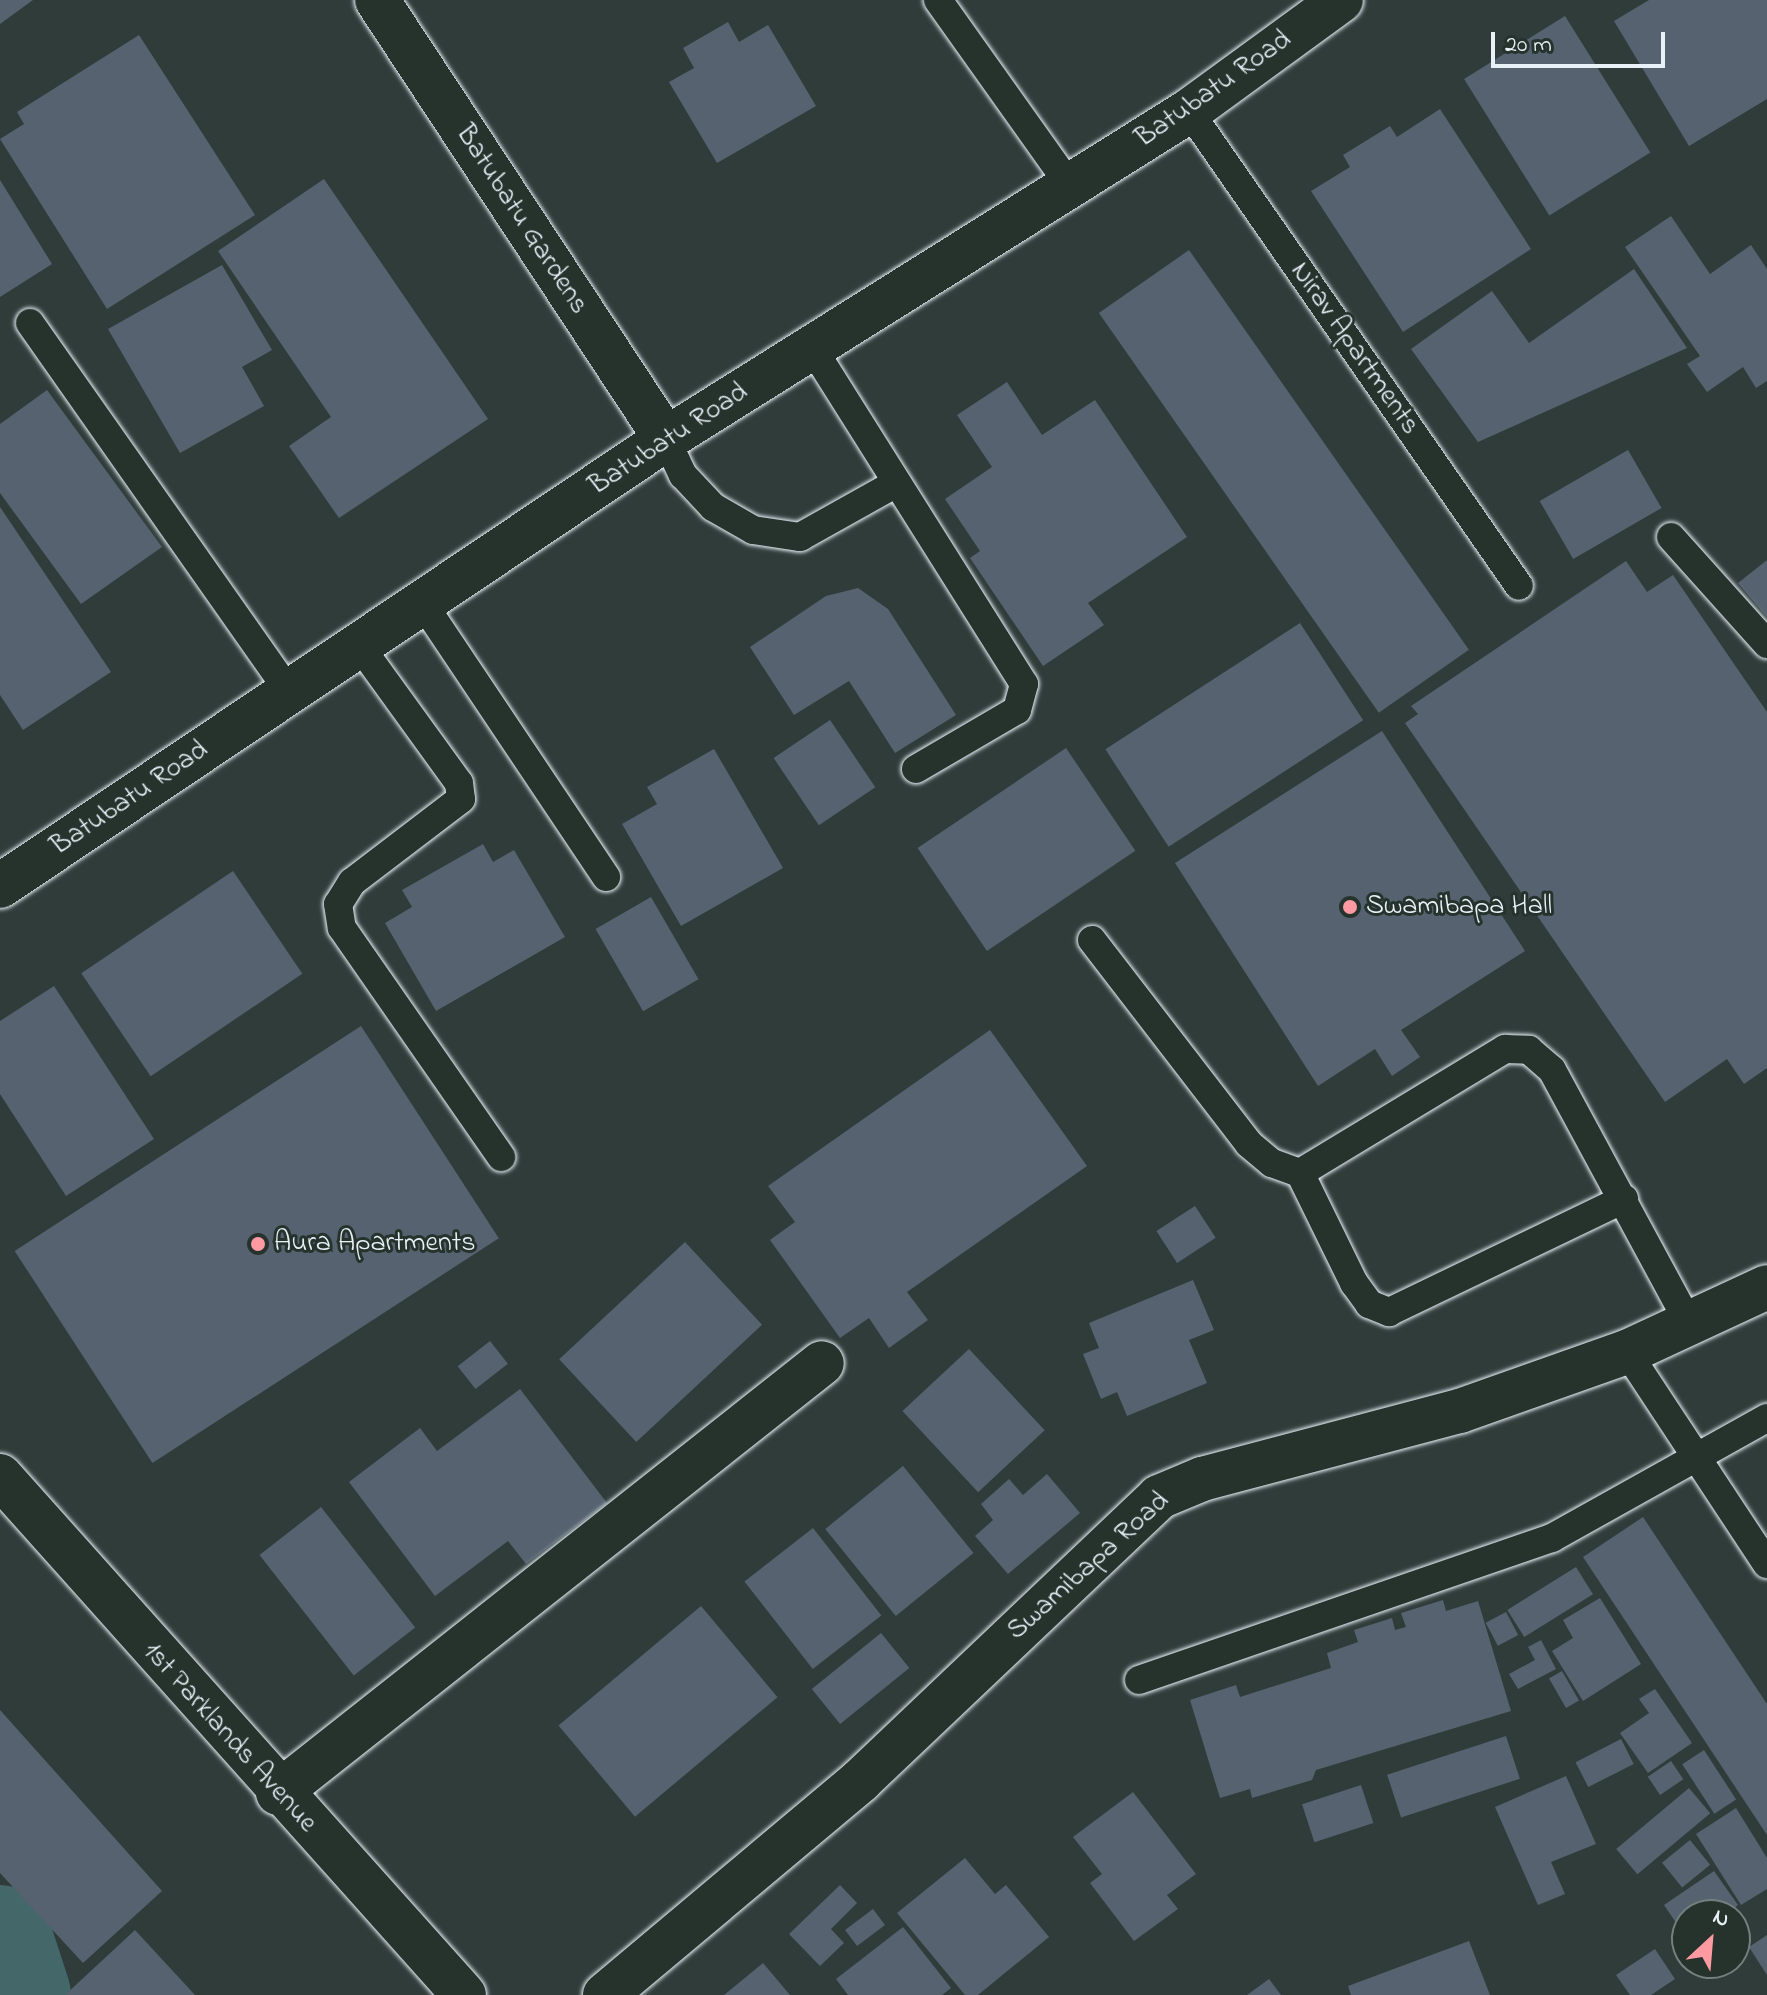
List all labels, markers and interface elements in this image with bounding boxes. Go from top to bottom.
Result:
scale bar [1495,16,1669,66]
street label: Batubatu Road [1130,24,1298,156]
text: 20 m [1505,28,1552,63]
street label: Batubatu Gardens [447,119,595,321]
street label: Nirav Apartments [1282,256,1426,442]
street label: Batubatu Road [583,376,755,504]
street label: Batubatu Road [45,734,215,864]
place label: Swamibapa Hall [1366,890,1552,924]
marker: Swamibapa Hall [1341,898,1359,916]
place label: Aura Apartments [274,1227,475,1261]
marker: Aura Apartments [249,1235,267,1253]
street label: Swamibapa Road [1001,1485,1177,1649]
street label: 1st Parklands Avenue [135,1636,323,1840]
north arrow [1671,1899,1751,1979]
text: N [1707,1902,1734,1937]

